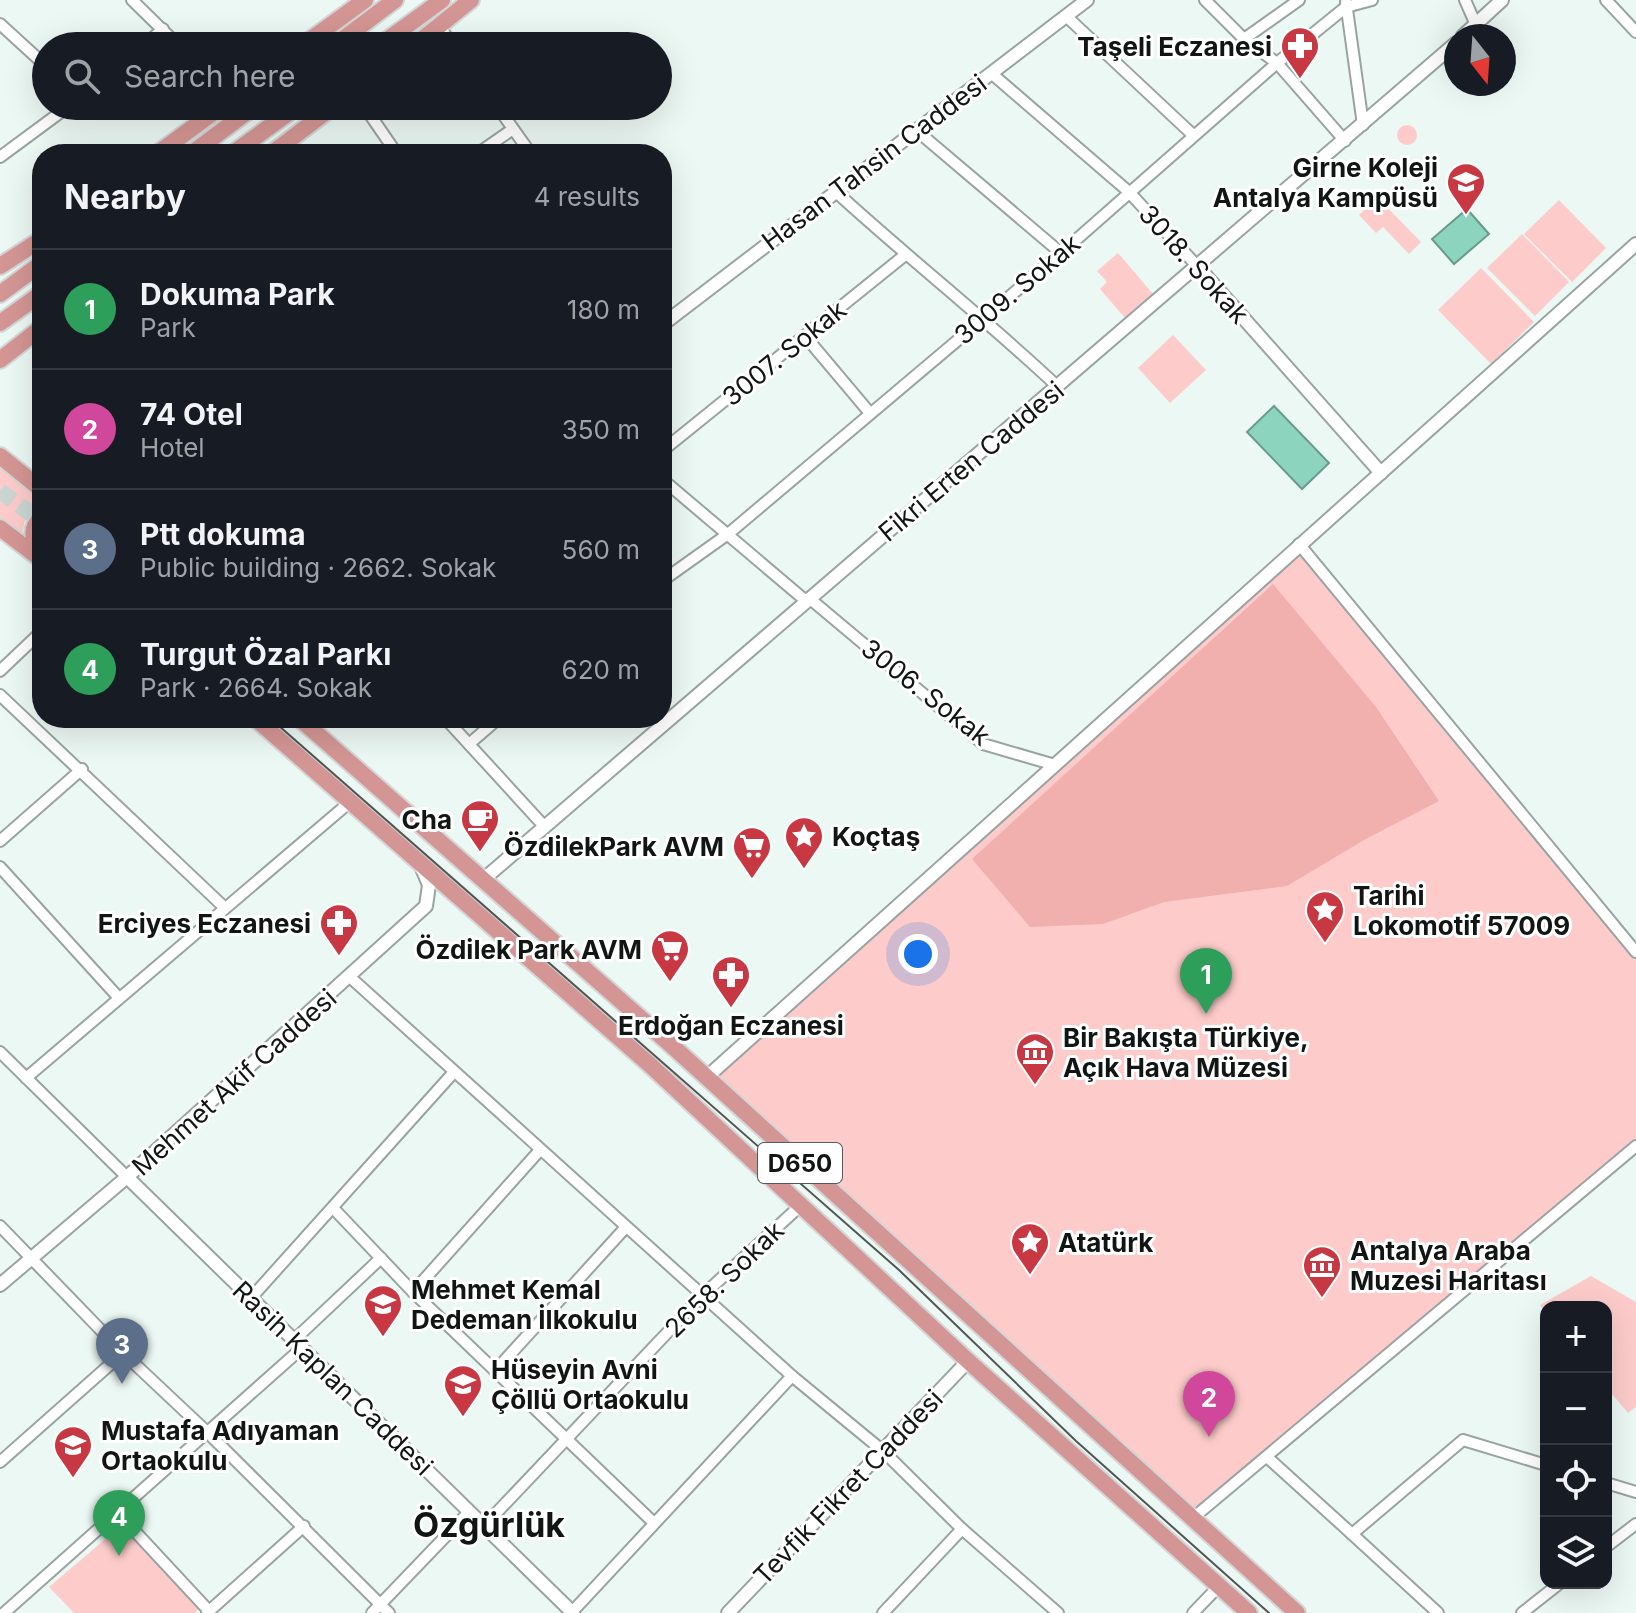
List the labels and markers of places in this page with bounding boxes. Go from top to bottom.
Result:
pharmacy icon: Taşeli Eczanesi [1279,25,1321,80]
place label: Taşeli Eczanesi [1077,31,1272,62]
place label: Girne Koleji Antalya Kampüsü [1213,152,1438,213]
school or university icon: Girne Koleji Antalya Kampüsü [1445,161,1487,216]
cafe icon: Cha [459,798,501,853]
place label: Cha [401,804,452,835]
place icon: Koçtaş [783,815,825,870]
place label: Koçtaş [832,821,920,852]
supermarket icon: ÖzdilekPark AVM [731,825,773,880]
place label: ÖzdilekPark AVM [504,831,724,862]
place label: Tarihi Lokomotif 57009 [1353,880,1570,941]
place icon: Tarihi Lokomotif 57009 [1304,889,1346,944]
pharmacy icon: Erciyes Eczanesi [318,902,360,957]
place label: Erciyes Eczanesi [98,908,311,939]
supermarket icon: Özdilek Park AVM [649,928,691,983]
place label: Özdilek Park AVM [416,934,642,965]
pin: 1 [1180,948,1232,1014]
pharmacy icon: Erdoğan Eczanesi [710,954,752,1009]
place label: Erdoğan Eczanesi [618,1010,844,1041]
place label: Bir Bakışta Türkiye, Açık Hava Müzesi [1063,1022,1309,1083]
museum icon: Bir Bakışta Türkiye, Açık Hava Müzesi [1014,1031,1056,1086]
place icon: Atatürk [1009,1221,1051,1276]
place label: Atatürk [1058,1227,1153,1258]
place label: Antalya Araba Muzesi Haritası [1350,1235,1547,1296]
museum icon: Antalya Araba Muzesi Haritası [1301,1244,1343,1299]
place label: Mehmet Kemal Dedeman İlkokulu [411,1274,638,1335]
school or university icon: Mehmet Kemal Dedeman İlkokulu [362,1283,404,1338]
pin: 3 [96,1318,148,1384]
place label: Hüseyin Avni Çöllü Ortaokulu [491,1354,689,1415]
school or university icon: Hüseyin Avni Çöllü Ortaokulu [442,1363,484,1418]
pin: 2 [1183,1371,1235,1437]
place label: Mustafa Adıyaman Ortaokulu [101,1415,340,1476]
school or university icon: Mustafa Adıyaman Ortaokulu [52,1424,94,1479]
pin: 4 [93,1490,145,1556]

